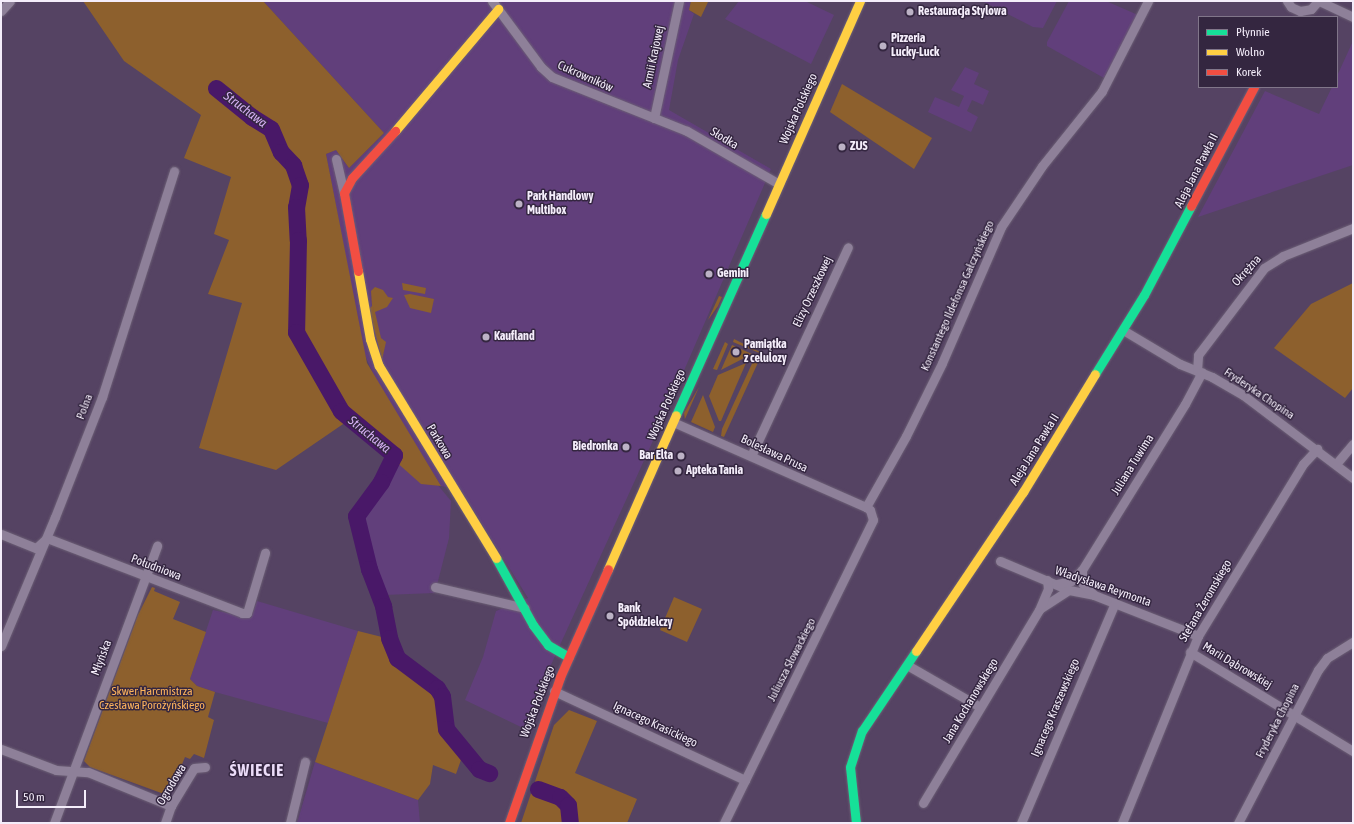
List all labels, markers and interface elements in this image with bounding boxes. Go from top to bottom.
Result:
place label: Restauracja Stylowa [918,5,1006,19]
marker: Restauracja Stylowa [905,7,915,17]
legend [1198,16,1338,88]
street label: Armii Krajowej [640,24,668,90]
text: Płynnie [1236,25,1270,39]
place label: Pizzeria Lucky-Luck [891,32,939,60]
marker: Pizzeria Lucky-Luck [878,41,888,51]
text: Wolno [1236,45,1265,59]
street label: Cukrowników [555,58,615,96]
text: Korek [1236,65,1262,79]
street label: Wojska Polskiego [777,71,821,147]
water label: Struchawa [220,89,270,131]
street label: Słodka [707,125,741,153]
street label: Aleja Jana Pawła II [1172,131,1222,211]
place label: ZUS [850,140,868,154]
marker: ZUS [837,142,847,152]
place label: Park Handlowy Multibox [527,190,593,218]
marker: Park Handlowy Multibox [514,199,524,209]
street label: Konstantego Ildefonsa Gałczyńskiego [918,219,998,373]
street label: Okrężna [1229,252,1265,290]
street label: Elizy Orzeszkowej [790,254,836,330]
place label: Gemini [717,267,749,281]
marker: Gemini [704,269,714,279]
place label: Kaufland [494,330,535,344]
marker: Kaufland [481,332,491,342]
place label: Pamiątka z celulozy [744,338,787,366]
marker: Pamiątka z celulozy [731,347,741,357]
street label: Fryderyka Chopina [1221,365,1297,423]
street label: Wojska Polskiego [645,367,689,443]
street label: Polna [74,392,96,422]
street label: Aleja Jana Pawła II [1007,412,1063,488]
water label: Struchawa [345,413,393,457]
street label: Parkowa [423,422,455,462]
street label: Bolesława Prusa [738,432,810,476]
street label: Juliana Tuwima [1109,432,1157,498]
place label: Biedronka [573,440,618,454]
marker: Biedronka [621,442,631,452]
place label: Bar Elta [639,449,673,463]
marker: Bar Elta [676,451,686,461]
place label: Apteka Tania [686,464,743,478]
marker: Apteka Tania [673,466,683,476]
street label: Południowa [129,552,183,584]
street label: Stefana Żeromskiego [1177,557,1235,645]
street label: Władysława Reymonta [1053,564,1153,610]
place label: Bank Spółdzielczy [618,602,672,630]
marker: Bank Spółdzielczy [605,611,615,621]
street label: Juliusza Słowackiego [765,616,819,704]
street label: Młyńska [89,638,115,678]
street label: Marii Dąbrowskiej [1200,640,1274,692]
street label: Jana Kochanowskiego [940,656,1002,746]
street label: Ignacego Kraszewskiego [1029,657,1083,759]
street label: Wojska Polskiego [518,664,558,740]
street label: Fryderyka Chopina [1253,681,1303,761]
park label: Skwer Harcmistrza Czesława Porożyńskiego [99,685,205,713]
street label: Ignacego Krasickiego [610,699,700,751]
district label: ŚWIECIE [230,760,284,780]
street label: Ogrodowa [154,762,190,808]
scale bar [18,782,88,808]
text: 50 m [23,790,45,804]

